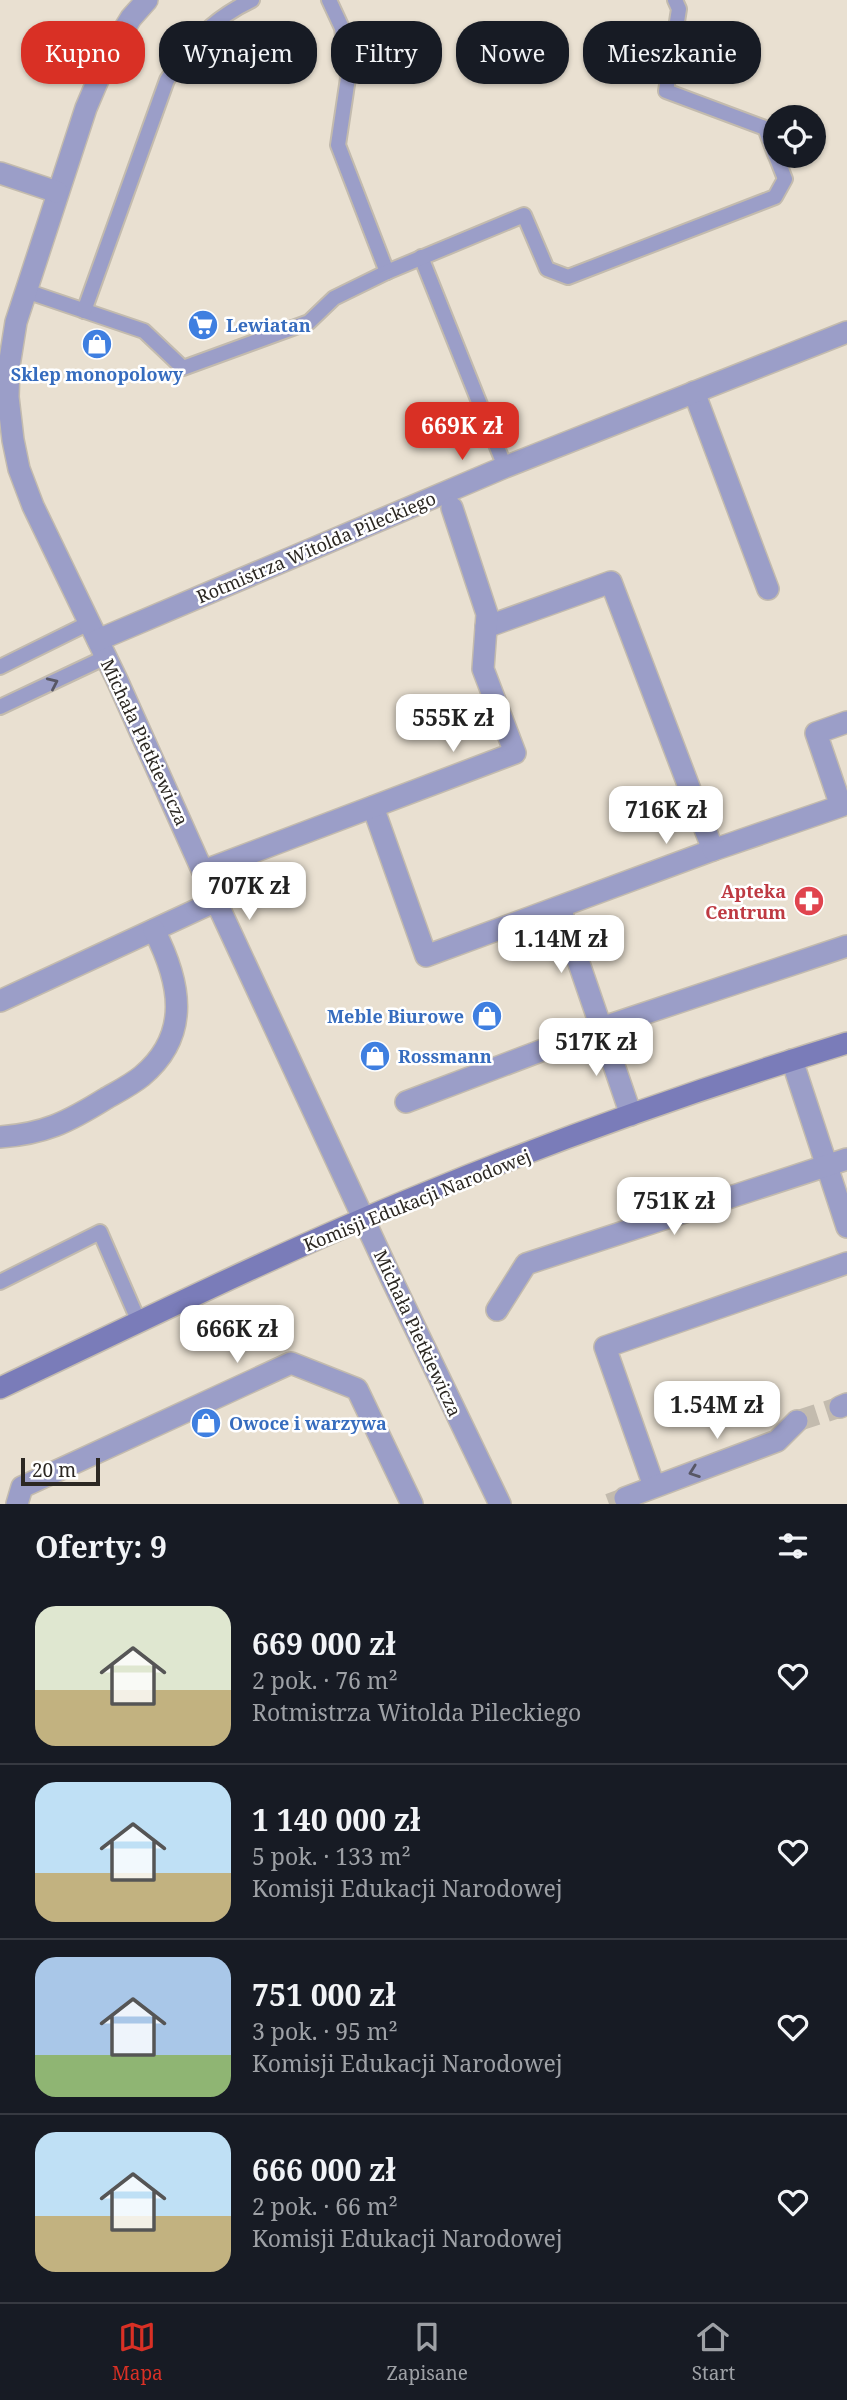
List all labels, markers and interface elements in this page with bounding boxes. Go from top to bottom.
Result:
chip: Kupno [21,21,145,84]
chip: Wynajem [159,21,317,84]
chip: Filtry [331,21,442,84]
chip: Nowe [456,21,569,84]
chip: Mieszkanie [583,21,761,84]
map controls [763,105,826,168]
button: locate [763,105,826,168]
supermarket icon: Lewiatan [186,308,220,342]
place label: Lewiatan [226,313,311,337]
shop icon: Sklep monopolowy [80,327,114,361]
place label: Sklep monopolowy [11,362,184,386]
pin: 669K zł [397,402,527,462]
text: 669K zł [421,409,503,441]
street label: Rotmistrza Witolda Pileckiego [193,486,439,608]
street label: Michała Pietkiewicza [96,655,194,829]
one-way arrow [46,677,58,691]
pin: 555K zł [388,694,518,754]
text: 555K zł [412,701,494,733]
pin: 716K zł [601,786,731,846]
text: 716K zł [625,793,707,825]
pin: 707K zł [184,862,314,922]
text: 707K zł [208,869,290,901]
place label: Apteka Centrum [705,879,786,924]
pharmacy icon: Apteka Centrum [792,884,826,918]
pin: 1.14M zł [489,916,633,975]
text: 1.14M zł [514,922,608,954]
shop icon: Meble Biurowe [470,999,504,1033]
place label: Meble Biurowe [327,1004,464,1028]
pin: 517K zł [531,1018,661,1078]
text: 517K zł [555,1025,637,1057]
shop icon: Rossmann [358,1039,392,1073]
place label: Rossmann [398,1044,492,1068]
street label: Komisji Edukacji Narodowej [300,1143,534,1257]
pin: 751K zł [609,1178,739,1237]
text: 751K zł [633,1184,715,1216]
street label: Michała Pietkiewicza [369,1246,467,1420]
pin: 666K zł [172,1306,302,1365]
text: 666K zł [196,1312,278,1344]
pin: 1.54M zł [645,1382,789,1441]
text: 1.54M zł [670,1388,764,1420]
shop icon: Owoce i warzywa [189,1406,223,1440]
place label: Owoce i warzywa [229,1411,387,1435]
scale bar [21,1455,100,1487]
text: 20 m [32,1457,76,1483]
one-way arrow [688,1464,700,1478]
text: Oferty: 9 [35,1526,167,1567]
icon: filters [774,1527,812,1565]
text: 669 000 zł [252,1623,396,1664]
icon: home [91,1634,175,1718]
icon: heart [774,1657,812,1695]
text: 2 pok. · 76 m² [252,1664,398,1696]
text: Rotmistrza Witolda Pileckiego [252,1696,581,1728]
text: 1 140 000 zł [252,1799,420,1840]
icon: home [91,1810,175,1894]
icon: heart [774,1833,812,1871]
text: 5 pok. · 133 m² [252,1840,411,1872]
text: Komisji Edukacji Narodowej [252,1872,563,1904]
text: 751 000 zł [252,1974,396,2015]
icon: home [91,1985,175,2069]
icon: heart [774,2008,812,2046]
text: 3 pok. · 95 m² [252,2015,398,2047]
text: Komisji Edukacji Narodowej [252,2047,563,2079]
text: 666 000 zł [252,2149,396,2190]
icon: home [91,2160,175,2244]
icon: heart [774,2183,812,2221]
text: 2 pok. · 66 m² [252,2190,398,2222]
text: Komisji Edukacji Narodowej [252,2222,563,2254]
tab: Mapa [112,2318,163,2386]
tab: Zapisane [387,2318,468,2386]
tab: Start [692,2318,735,2386]

